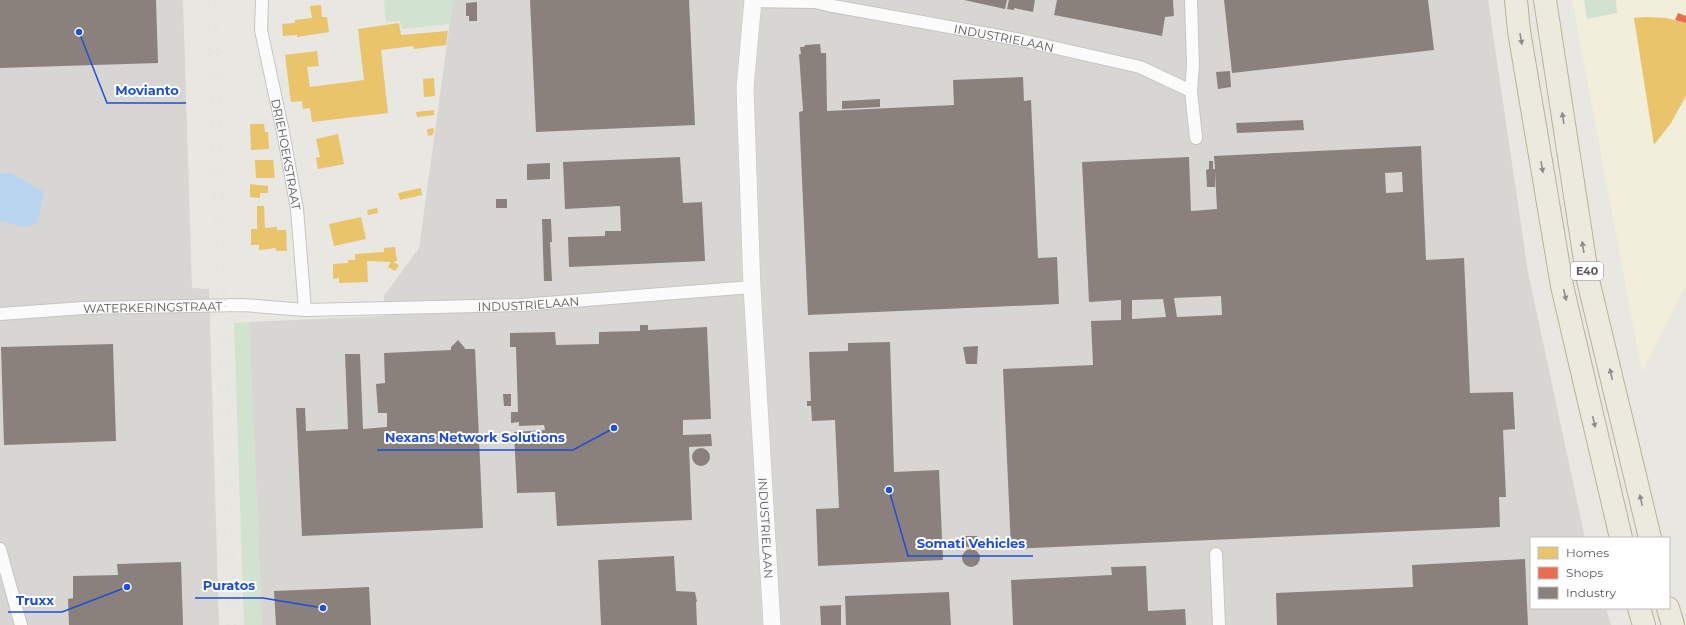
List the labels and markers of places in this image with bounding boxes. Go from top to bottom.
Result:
callout: Movianto [107,78,186,103]
callout: Nexans Network Solutions [377,425,573,450]
callout: Somati Vehicles [908,531,1033,556]
callout: Puratos [195,573,263,598]
callout: Truxx [8,587,62,612]

